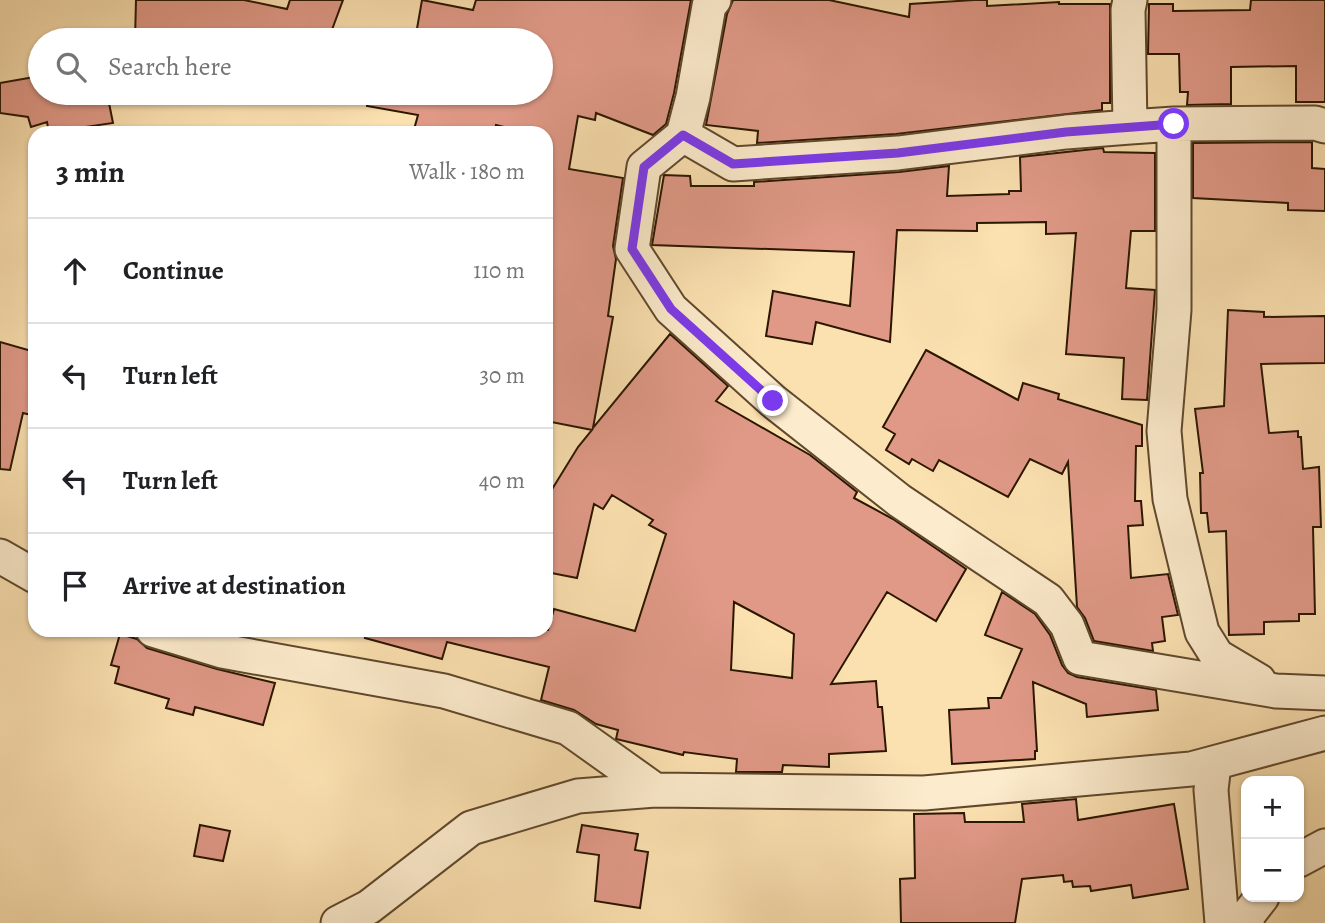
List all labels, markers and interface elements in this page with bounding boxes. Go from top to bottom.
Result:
search box [28,28,553,105]
icon: search [52,48,90,86]
text: Search here [108,49,232,84]
route start [1158,108,1189,139]
text: 3 min [56,152,125,192]
text: Walk · 180 m [409,156,525,187]
icon: ahead [56,252,94,290]
text: Continue [123,253,224,288]
text: 110 m [473,255,525,286]
icon: left [56,357,94,395]
text: Turn left [123,358,218,393]
text: 30 m [479,360,525,391]
route end [757,385,788,416]
icon: left [56,462,94,500]
text: Turn left [123,463,218,498]
text: 40 m [479,465,525,496]
icon: arrive [56,567,94,605]
text: Arrive at destination [123,568,346,603]
map controls [1241,776,1304,902]
button: + [1241,776,1304,839]
button: − [1241,839,1304,902]

